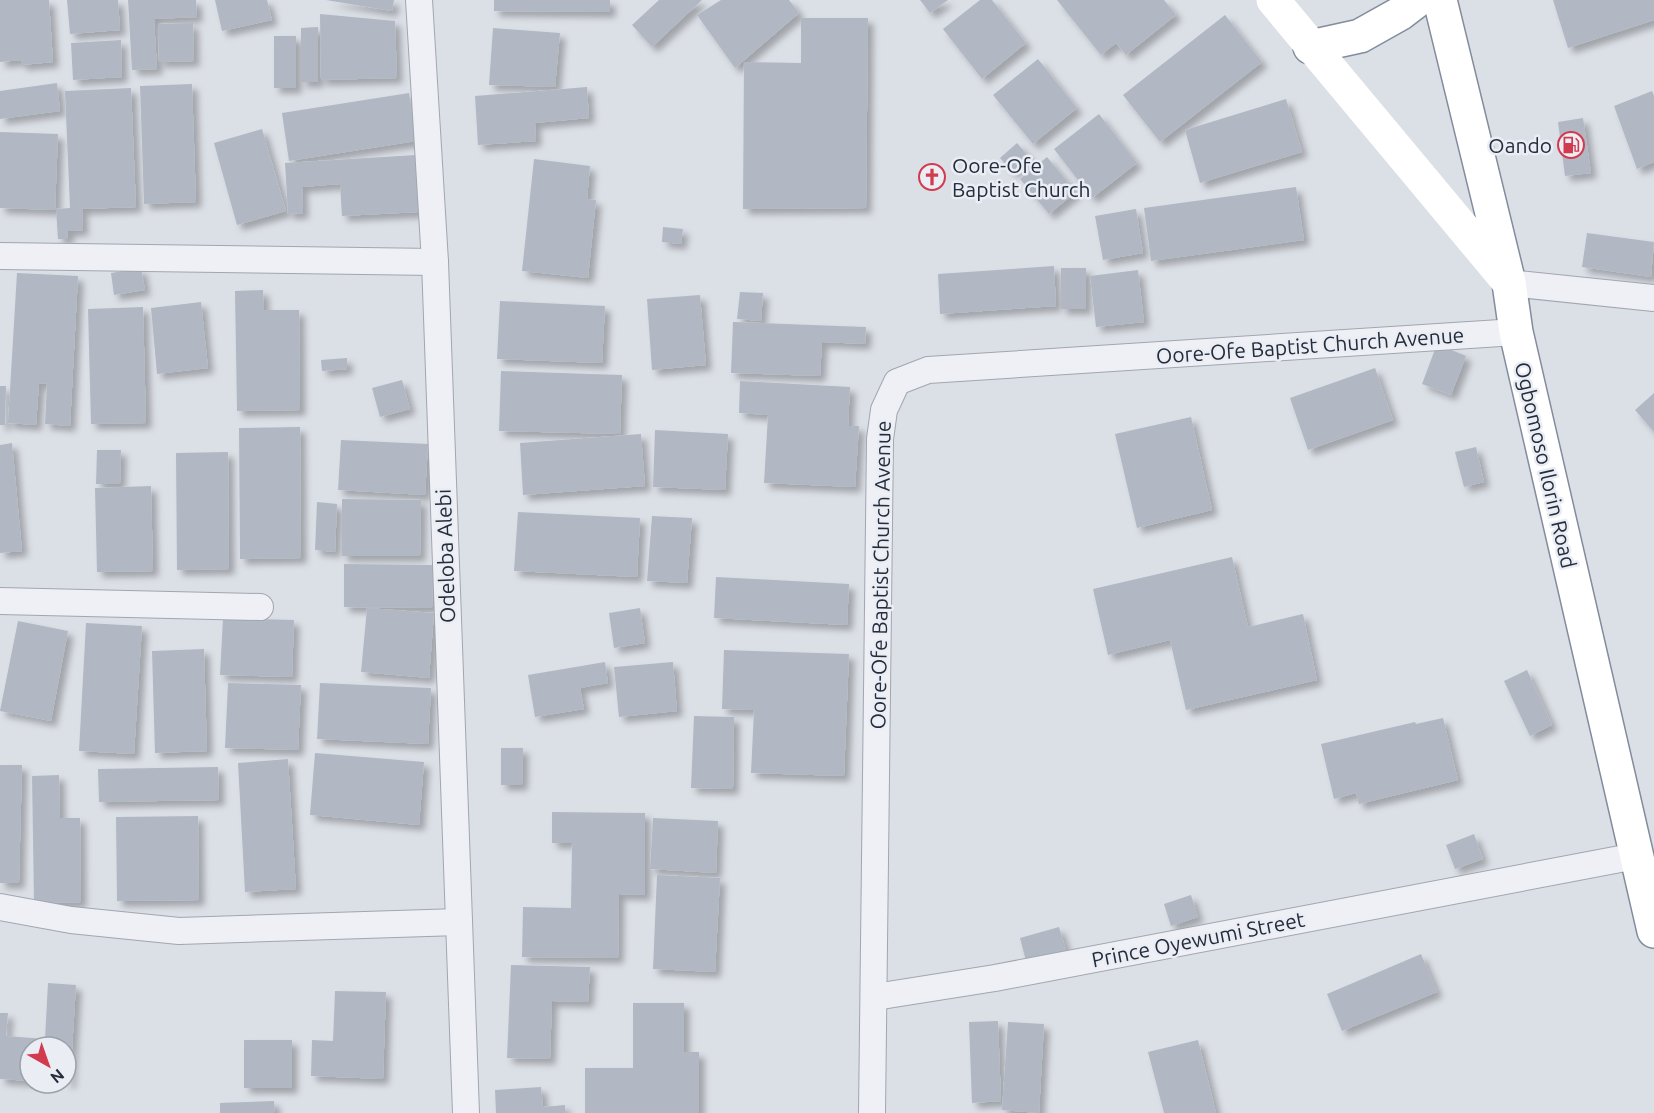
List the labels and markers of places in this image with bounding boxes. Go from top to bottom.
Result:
fuel station icon: Oando [1556,130,1586,160]
place label: Oando [1488,133,1552,157]
place label: Oore-Ofe Baptist Church [952,153,1091,201]
church icon: Oore-Ofe Baptist Church [917,162,947,192]

